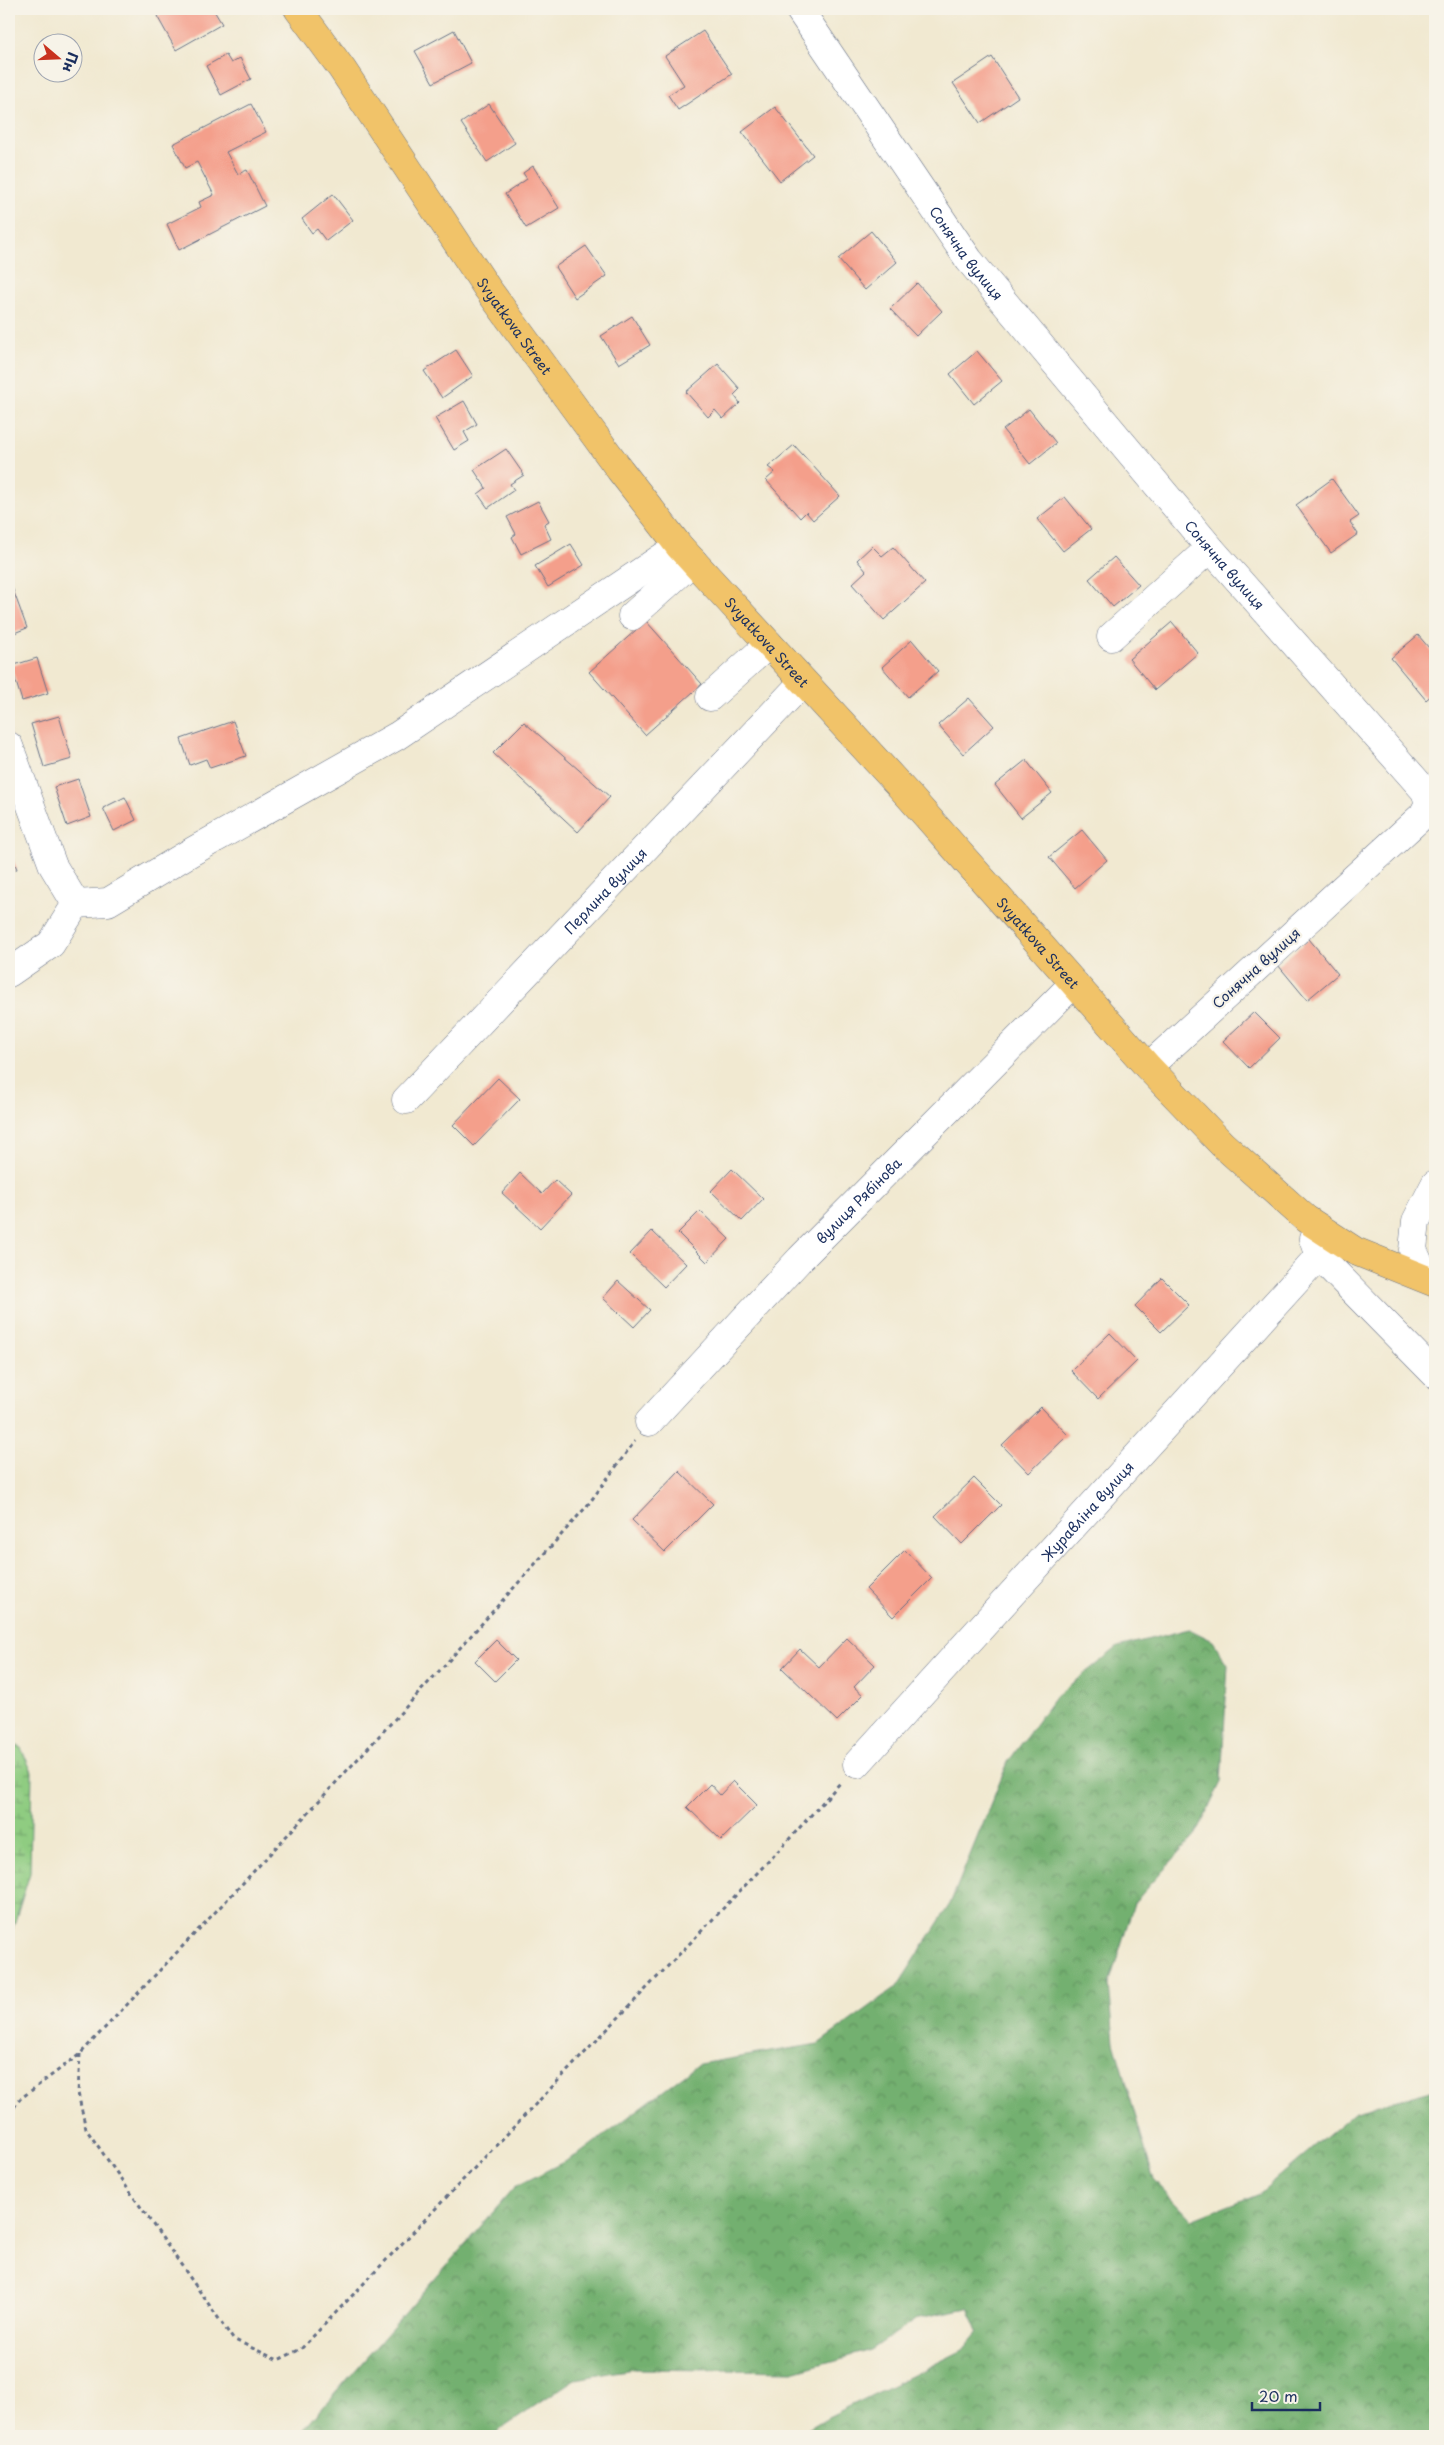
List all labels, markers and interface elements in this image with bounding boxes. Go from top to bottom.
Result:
north arrow [32,32,82,82]
text: Пн [58,49,84,75]
street label: Сонячна вулиця [925,202,1009,304]
street label: Svyatkova Street [472,273,558,379]
street label: Сонячна вулиця [1180,515,1270,614]
street label: Svyatkova Street [720,592,814,692]
street label: Перлина вулиця [559,843,651,938]
street label: Svyatkova Street [992,892,1085,993]
street label: Сонячна вулиця [1207,923,1305,1013]
street label: вулиця Рябінова [811,1152,906,1248]
street label: Журавліна вулиця [1036,1456,1138,1566]
scale bar [1252,2380,1319,2412]
text: 20 m [1259,2384,1298,2407]

